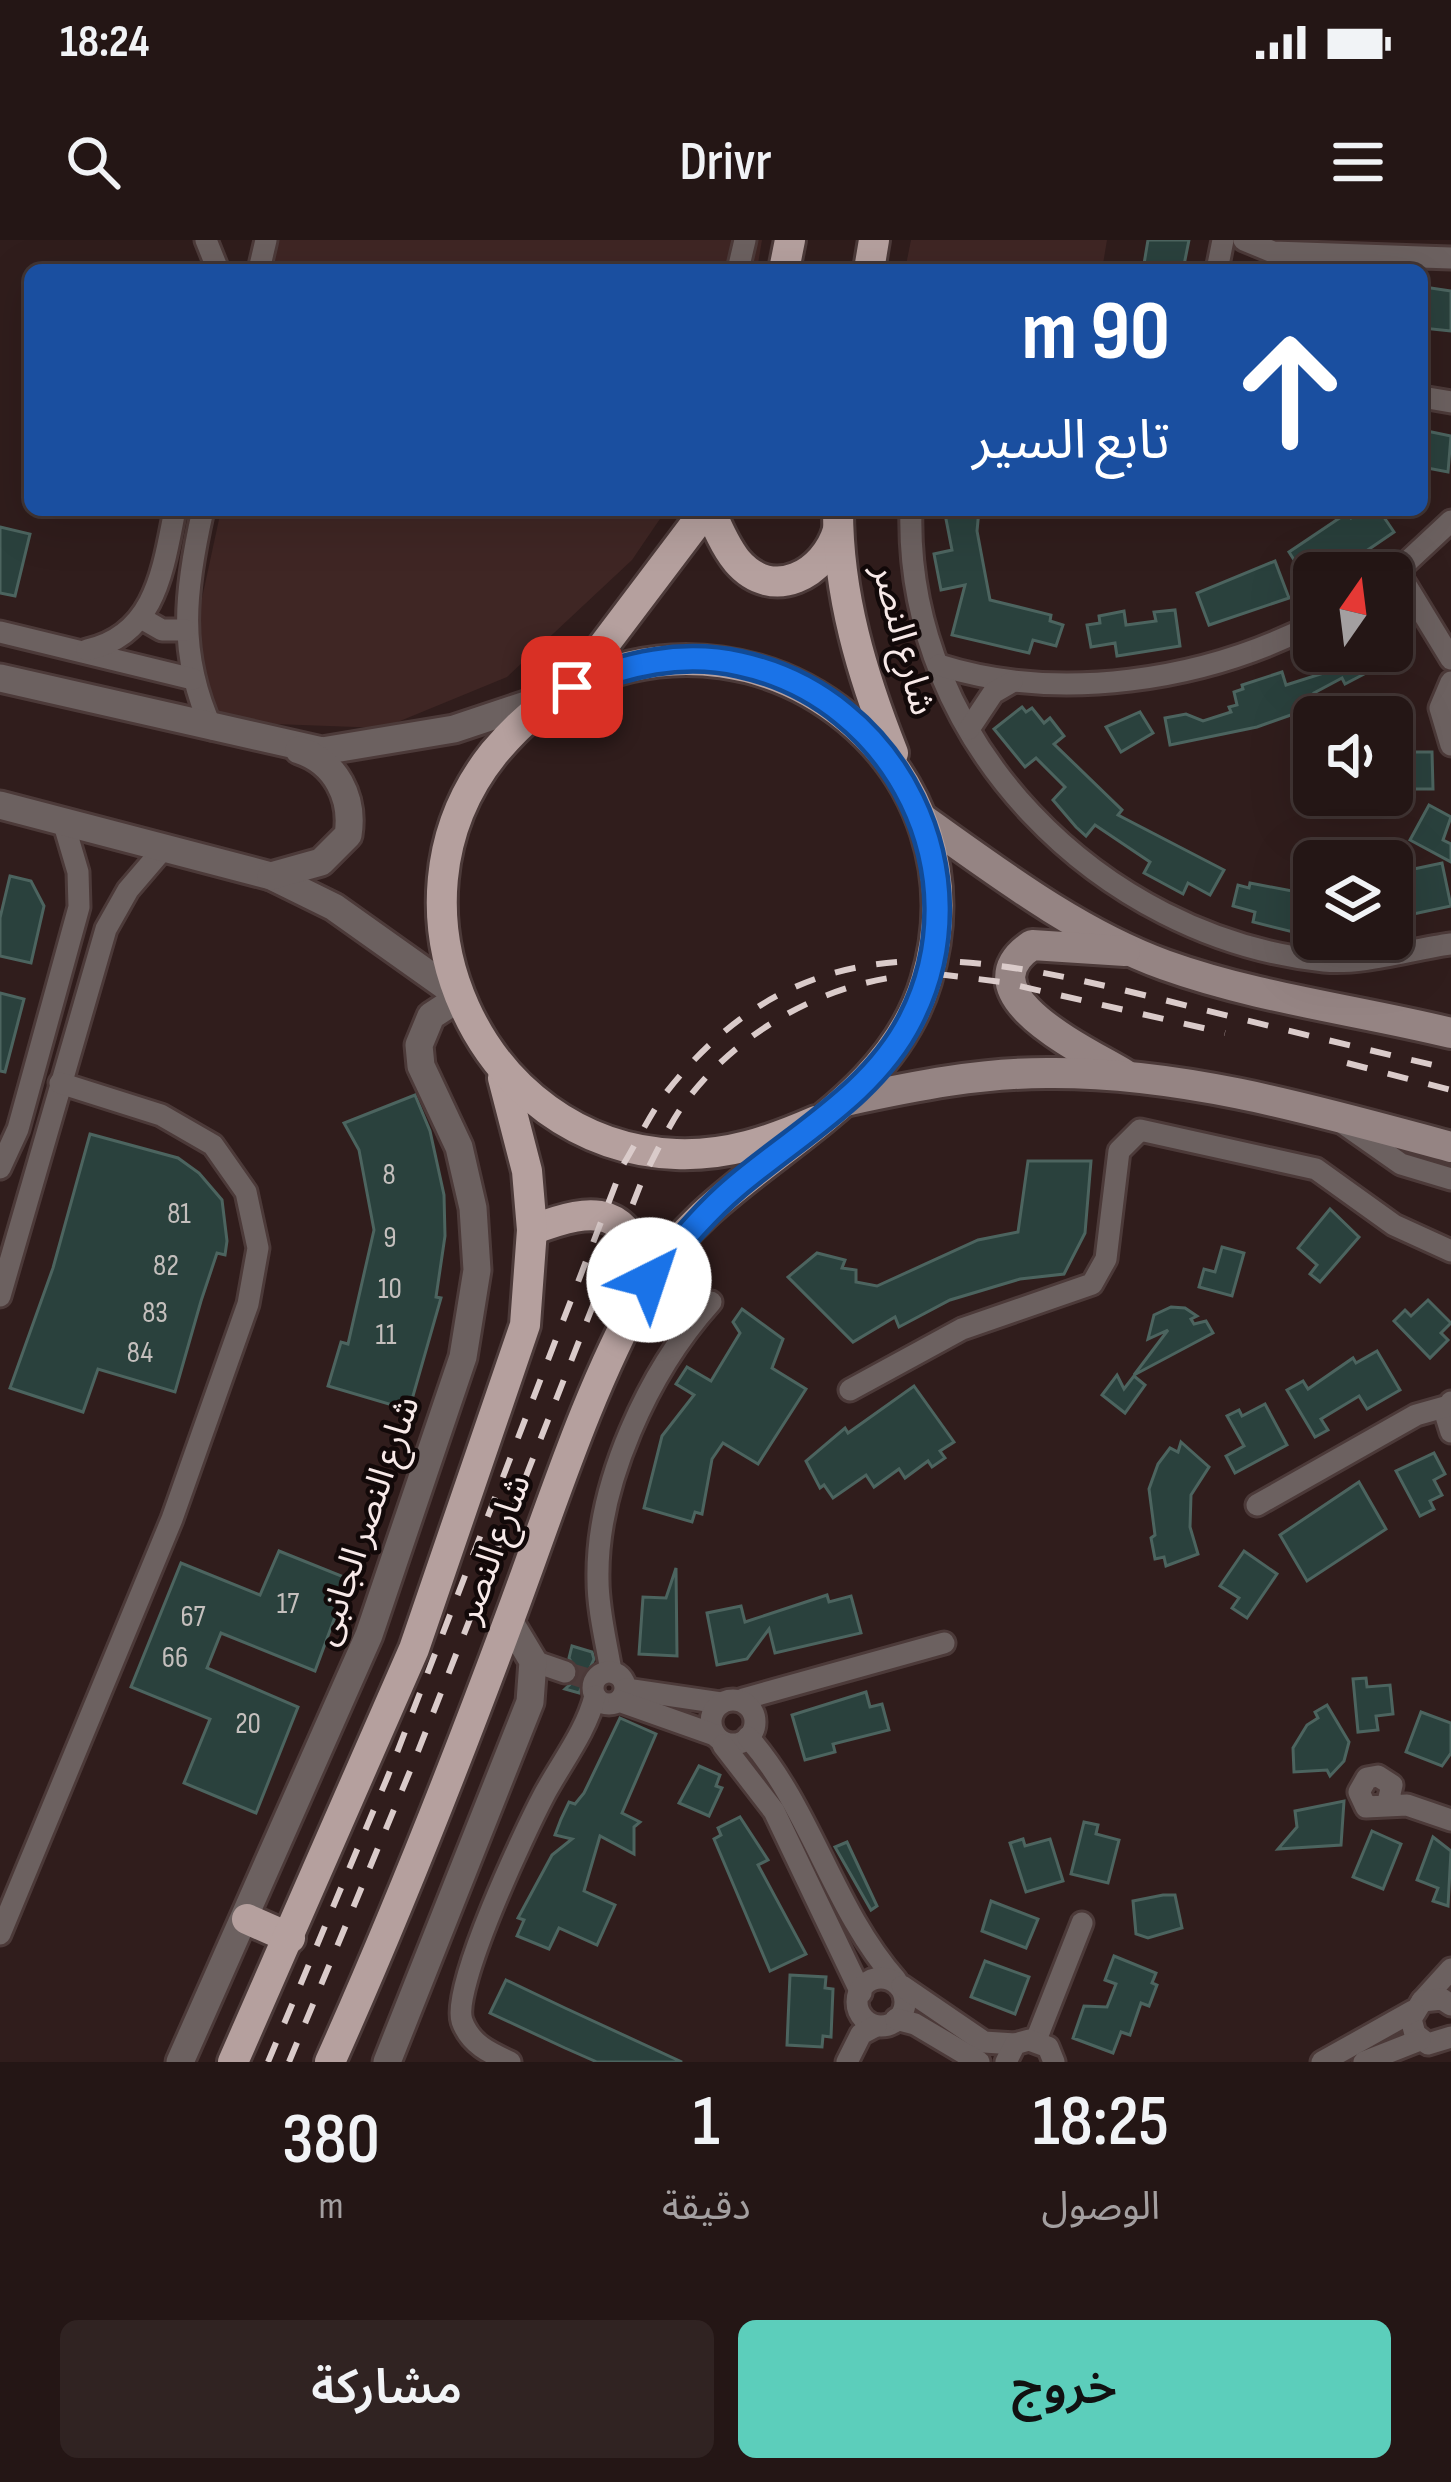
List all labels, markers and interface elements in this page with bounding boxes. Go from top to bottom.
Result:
text: 18:24 [60,15,149,70]
icon: search [60,129,126,195]
icon: menu [1325,129,1391,195]
text: Drivr [679,130,772,195]
text: 90 m [1021,282,1170,383]
icon: ahead [1212,312,1368,468]
text: تابع السير [972,409,1170,474]
north arrow [1293,552,1413,672]
map controls [1293,552,1413,960]
street label: شارع النصر [859,559,944,721]
pin [521,636,623,738]
icon: arrive [539,654,605,720]
button: sound [1293,696,1413,816]
button: layers [1293,840,1413,960]
house number: 8 [382,1157,396,1193]
house number: 81 [167,1196,191,1232]
position arrow [586,1217,712,1343]
house number: 9 [383,1220,397,1256]
house number: 82 [153,1248,179,1284]
house number: 10 [378,1271,402,1307]
house number: 83 [142,1295,168,1331]
house number: 11 [376,1317,397,1353]
house number: 84 [127,1335,153,1371]
street label: شارع النصر الجانبى [304,1391,433,1652]
street label: شارع النصر [447,1469,543,1631]
house number: 17 [277,1586,299,1622]
house number: 67 [180,1599,206,1635]
house number: 66 [162,1640,188,1676]
house number: 20 [235,1706,261,1742]
text: 1 [693,2079,720,2166]
text: 18:25 [1033,2079,1169,2166]
text: 380 [282,2097,380,2184]
text: m [318,2183,343,2230]
text: دقيقة [662,2184,751,2231]
text: الوصول [1042,2184,1160,2231]
button: مشاركة [60,2320,714,2458]
button: خروج [738,2320,1391,2458]

